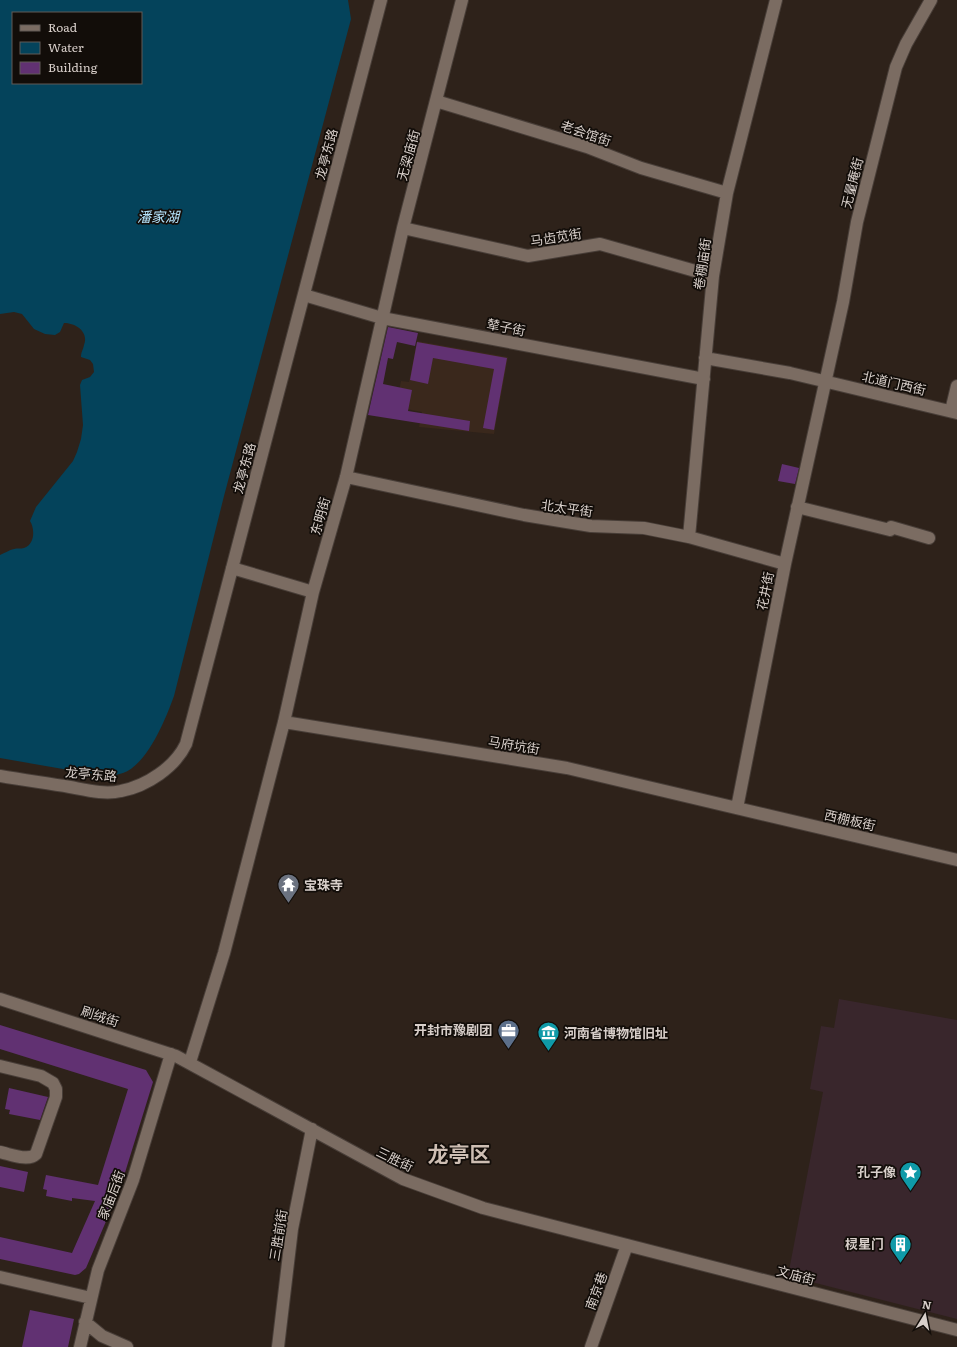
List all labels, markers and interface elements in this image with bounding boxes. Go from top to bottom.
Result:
legend [12,12,142,84]
text: Road [48,18,78,36]
text: Water [48,38,84,56]
text: Building [48,58,98,76]
street label: 老会馆街 [558,115,614,150]
street label: 龙亭东路 [310,126,341,181]
street label: 无梁庙街 [392,127,423,182]
street label: 无量庵街 [836,155,867,210]
water label: 潘家湖 [137,206,181,226]
street label: 马齿苋街 [529,223,583,250]
street label: 卷棚庙街 [688,237,715,291]
street label: 辇子街 [485,313,527,340]
street label: 北道门西街 [860,366,928,399]
street label: 龙亭东路 [228,440,259,495]
street label: 东明街 [305,494,334,537]
street label: 北太平街 [540,494,594,521]
street label: 花井街 [751,570,778,612]
street label: 马府坑街 [487,731,541,758]
street label: 龙亭东路 [64,762,118,785]
street label: 西棚板街 [823,804,878,835]
temple icon: 宝珠寺 [276,872,302,905]
place label: 宝珠寺 [304,875,343,894]
street label: 刷绒街 [79,1000,122,1031]
office icon: 开封市豫剧团 [495,1017,521,1050]
place label: 开封市豫剧团 [414,1020,492,1039]
museum icon: 河南省博物馆旧址 [536,1020,562,1053]
place label: 河南省博物馆旧址 [564,1023,668,1042]
district label: 龙亭区 [428,1137,491,1168]
street label: 三胜街 [374,1141,417,1176]
place icon: 孔子像 [898,1159,924,1192]
place label: 孔子像 [857,1162,896,1181]
street label: 家庙后街 [92,1167,129,1223]
street label: 三胜前街 [264,1208,291,1262]
building icon: 棂星门 [887,1231,913,1264]
place label: 棂星门 [845,1234,884,1253]
street label: 文庙街 [775,1260,817,1289]
street label: 南京巷 [580,1269,611,1312]
north arrow [905,1295,945,1335]
text: N [921,1295,933,1313]

